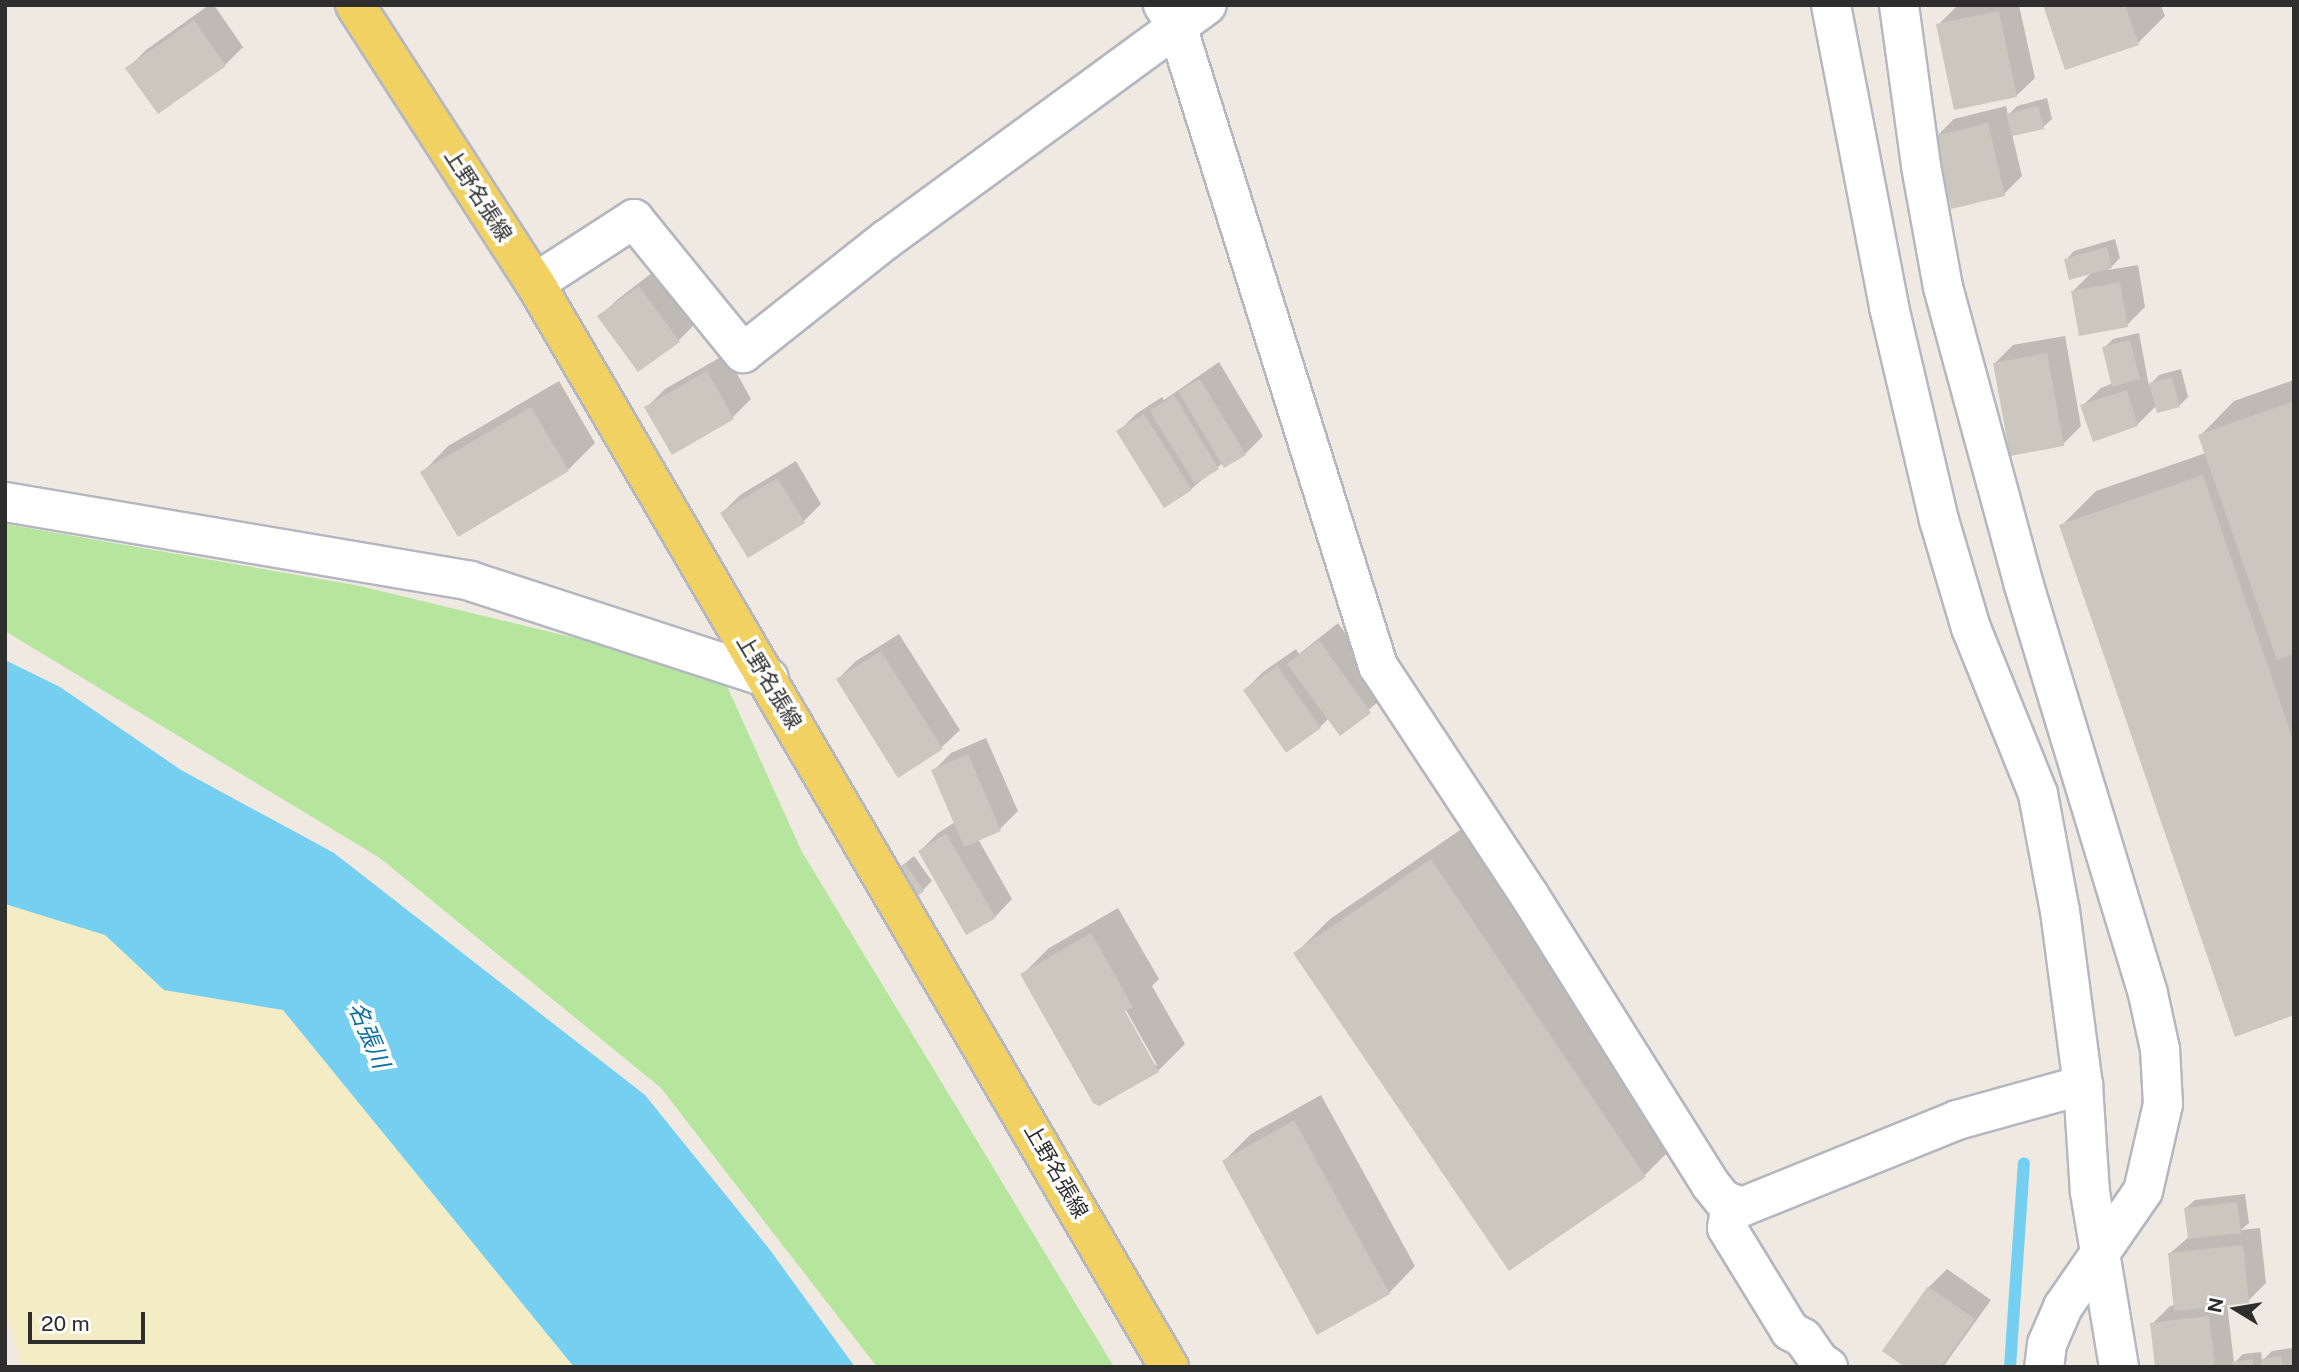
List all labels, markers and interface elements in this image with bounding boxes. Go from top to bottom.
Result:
street label: 上野名張線 [439,144,517,246]
street label: 上野名張線 [731,631,807,733]
water label: 名張川 [343,998,395,1072]
street label: 上野名張線 [1019,1119,1093,1223]
north arrow [2201,1274,2271,1344]
text: N [2203,1296,2228,1314]
scale bar [32,1298,149,1342]
text: 20 m [41,1311,90,1336]

